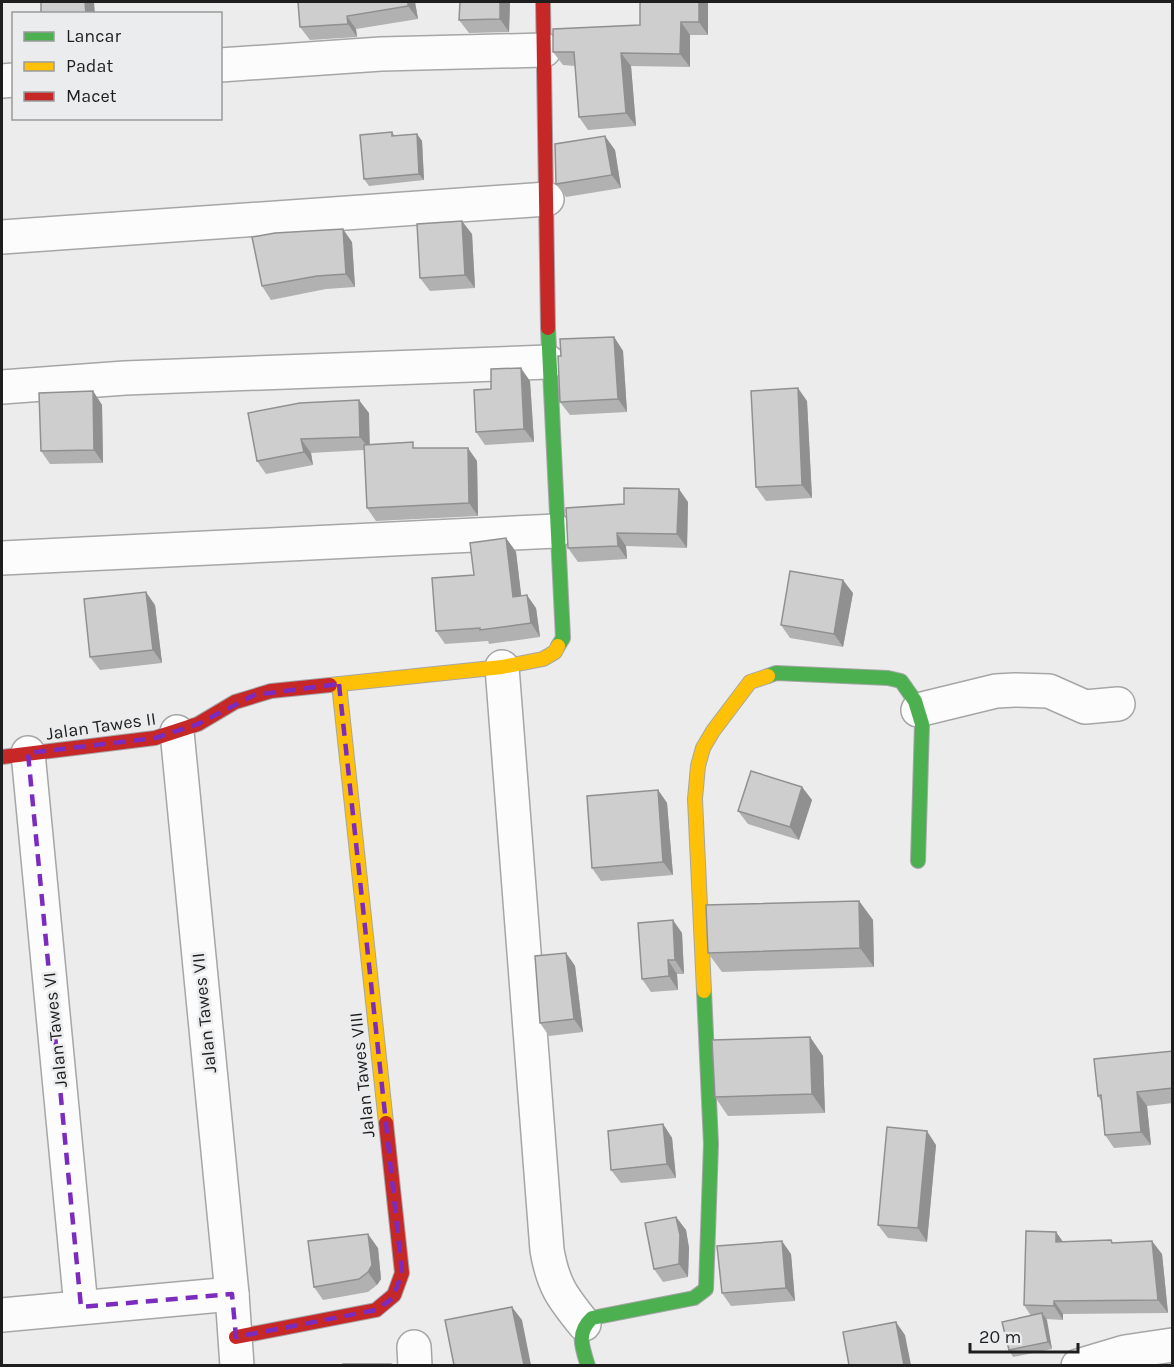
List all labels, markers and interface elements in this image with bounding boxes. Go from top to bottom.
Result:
legend [12,12,222,120]
text: Lancar [66,25,121,47]
text: Padat [66,55,113,77]
text: Macet [66,85,117,107]
street label: Jalan Tawes II [45,707,157,745]
street label: Jalan Tawes VII [187,952,221,1074]
street label: Jalan Tawes VI [38,971,72,1089]
street label: Jalan Tawes VIII [344,1011,380,1139]
scale bar [970,1316,1078,1354]
text: 20 m [979,1326,1021,1348]

